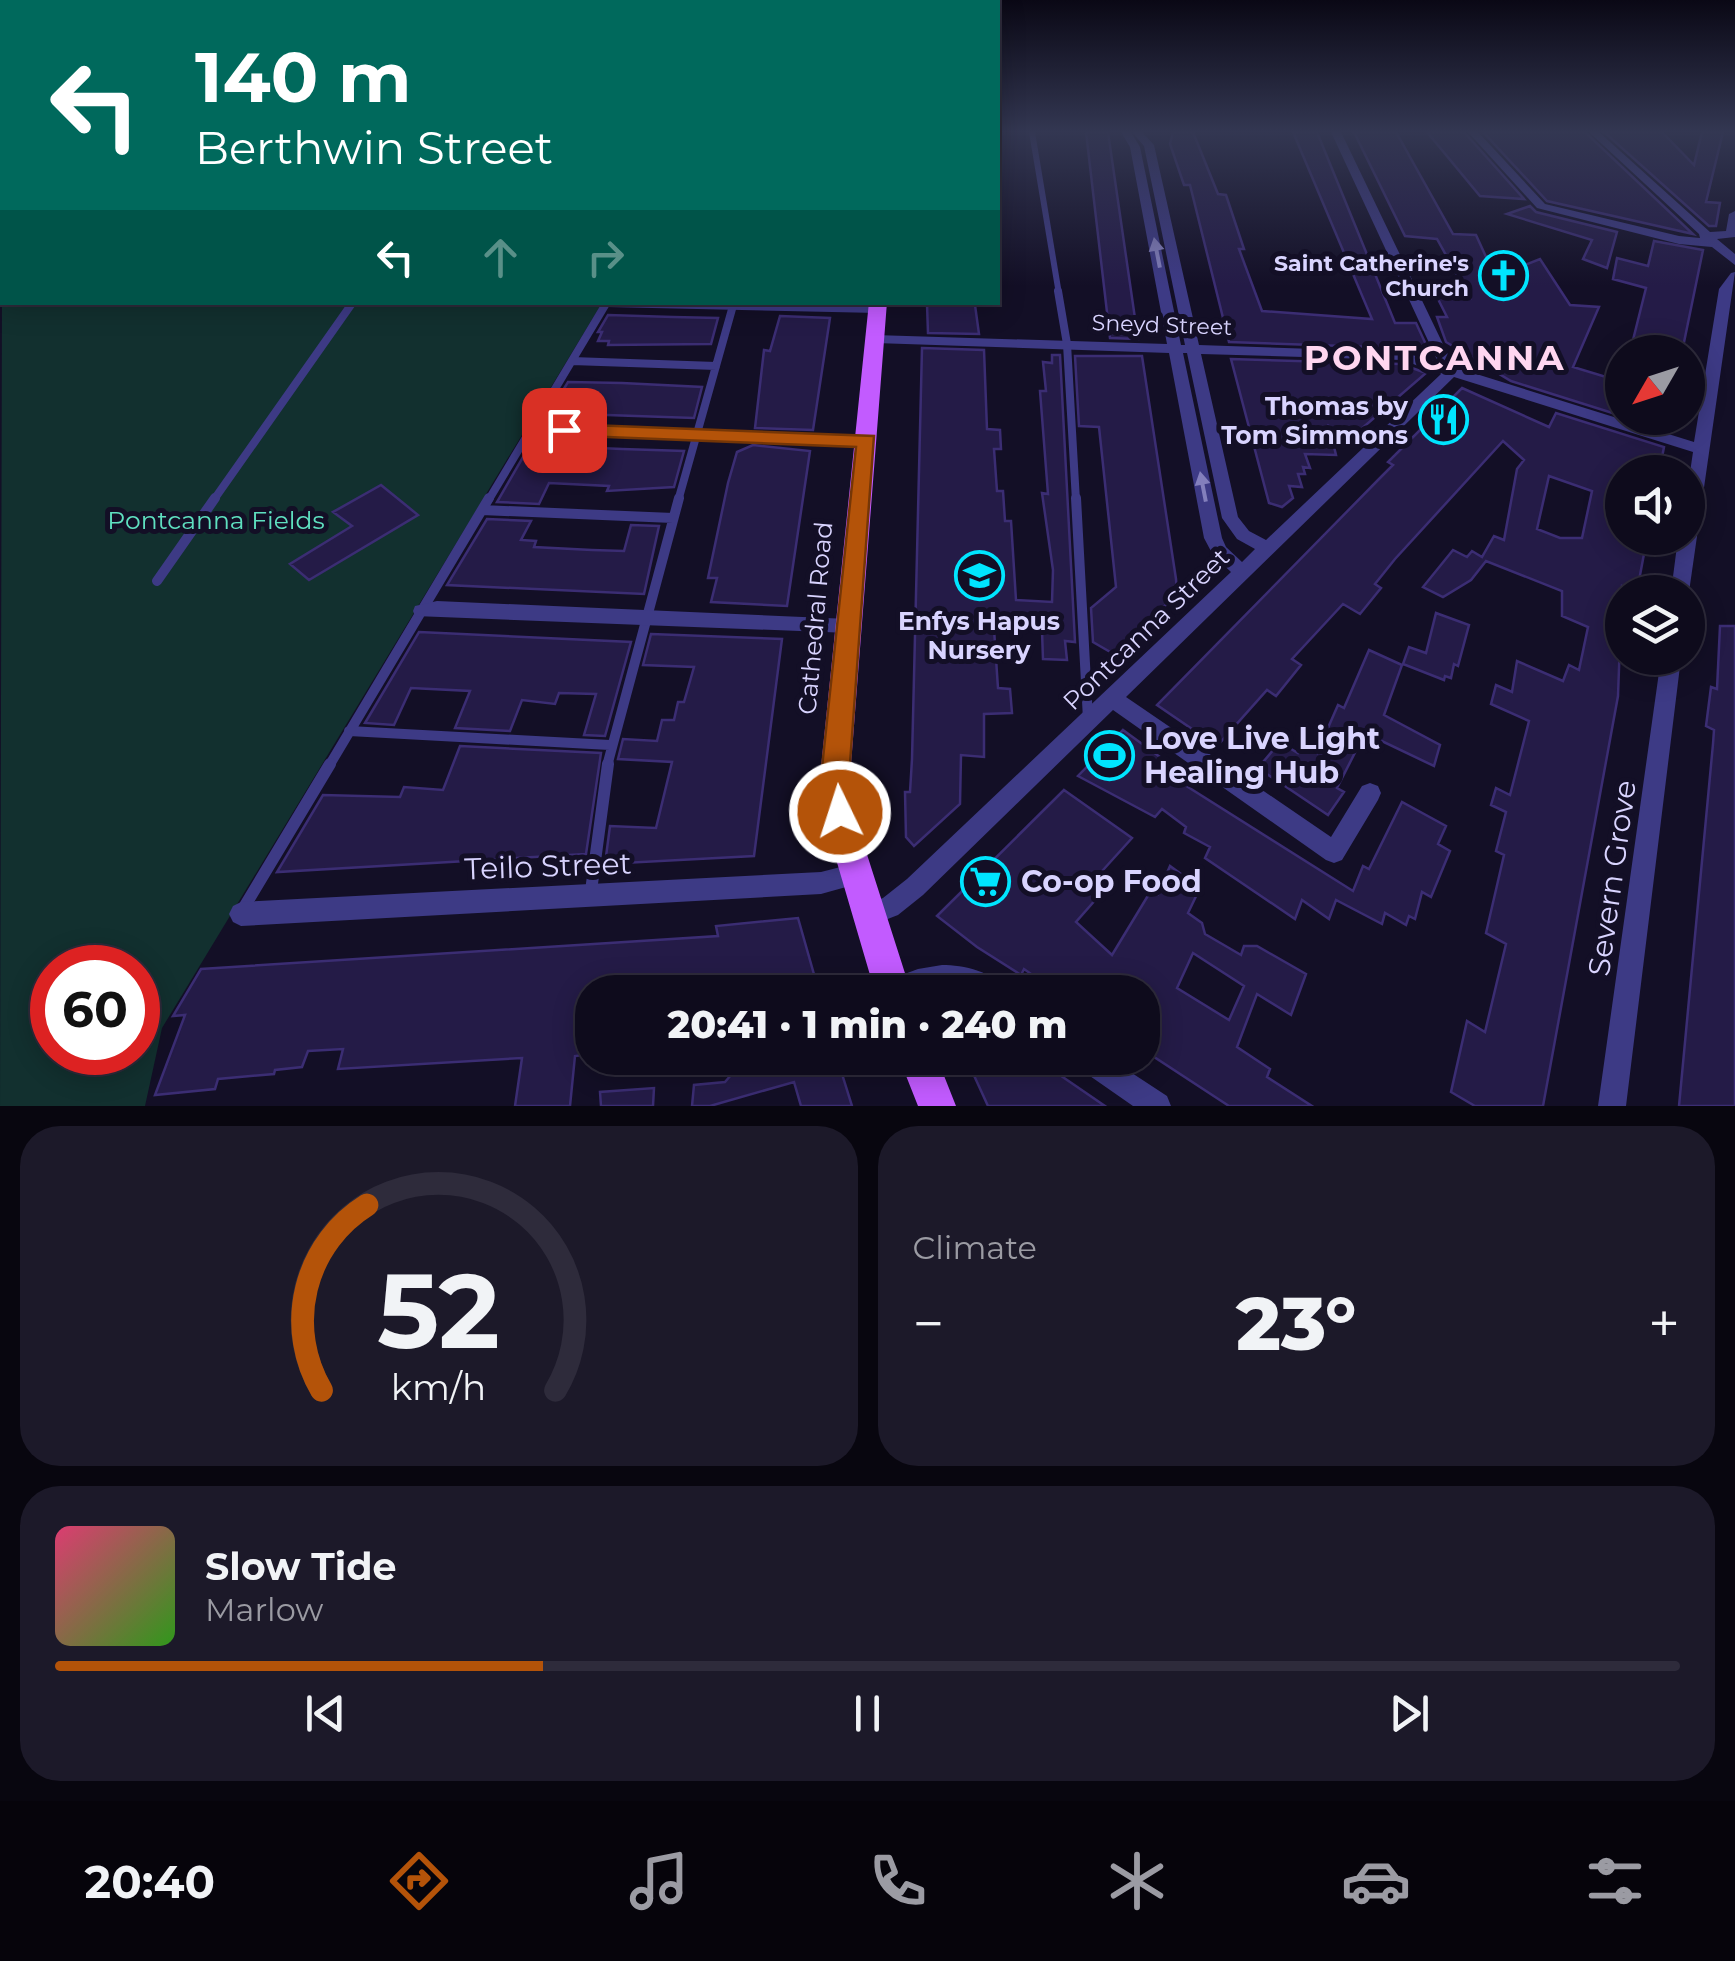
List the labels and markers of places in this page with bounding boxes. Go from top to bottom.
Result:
place label: Saint Catherine's Church [1274,250,1469,302]
church icon: Saint Catherine's Church [1478,250,1530,302]
pin [522,388,607,473]
place label: Thomas by Tom Simmons [1221,391,1409,450]
restaurant icon: Thomas by Tom Simmons [1417,394,1469,446]
school or university icon: Enfys Hapus Nursery [953,549,1005,601]
place label: Enfys Hapus Nursery [898,606,1060,665]
place label: Love Live Light Healing Hub [1144,720,1380,791]
sports icon: Love Live Light Healing Hub [1083,729,1135,781]
supermarket icon: Co-op Food [960,855,1012,907]
place label: Co-op Food [1021,863,1202,900]

